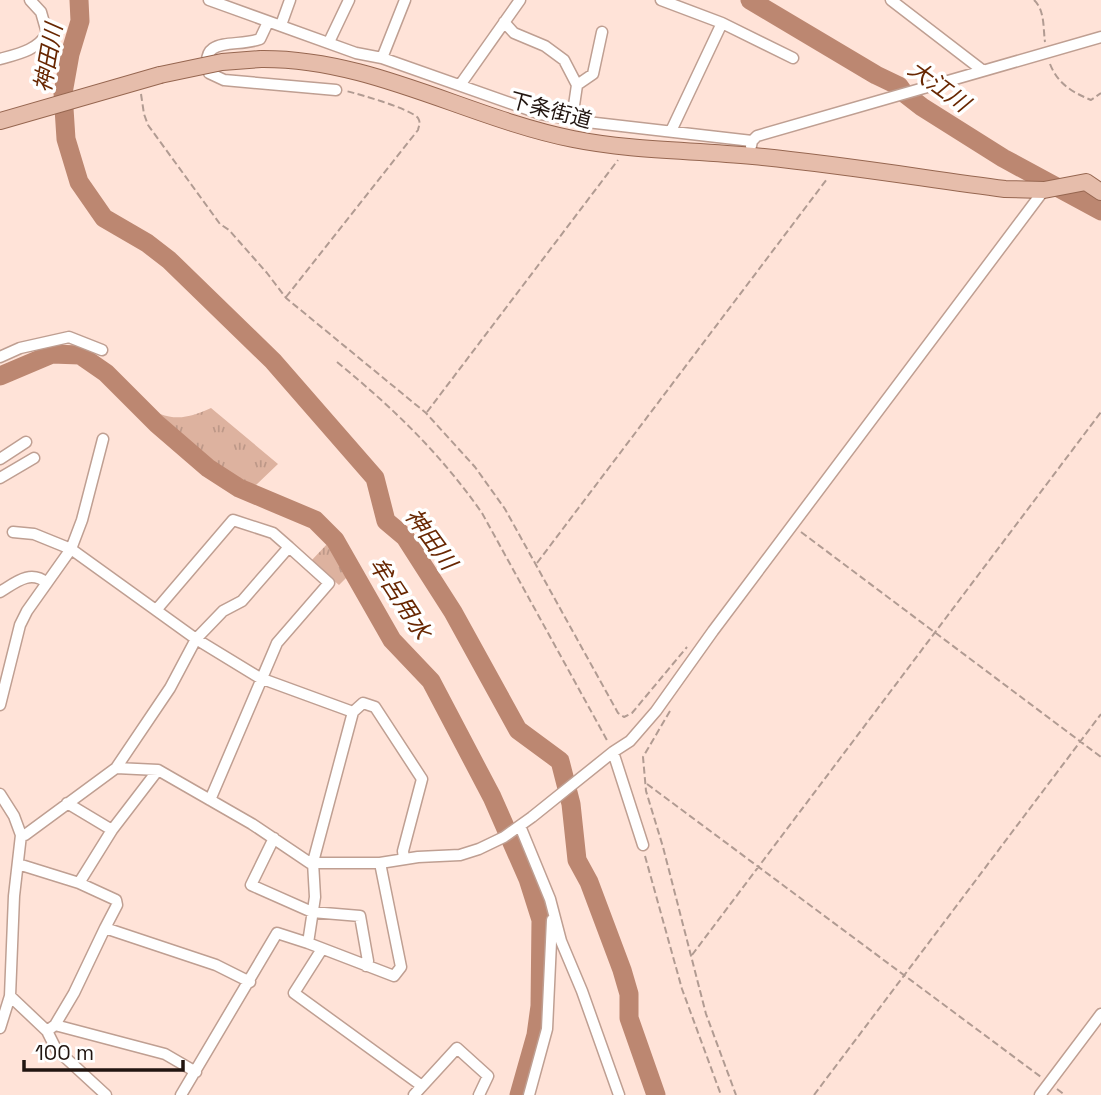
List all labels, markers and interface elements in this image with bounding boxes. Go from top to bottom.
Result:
water label: 神田川 [27,18,69,95]
water label: 大江川 [902,54,978,120]
street label: 下条街道 [507,86,595,134]
water label: 神田川 [399,502,465,578]
water label: 牟呂用水 [362,551,439,647]
scale bar [24,1028,184,1072]
text: 100 m [35,1039,94,1066]

